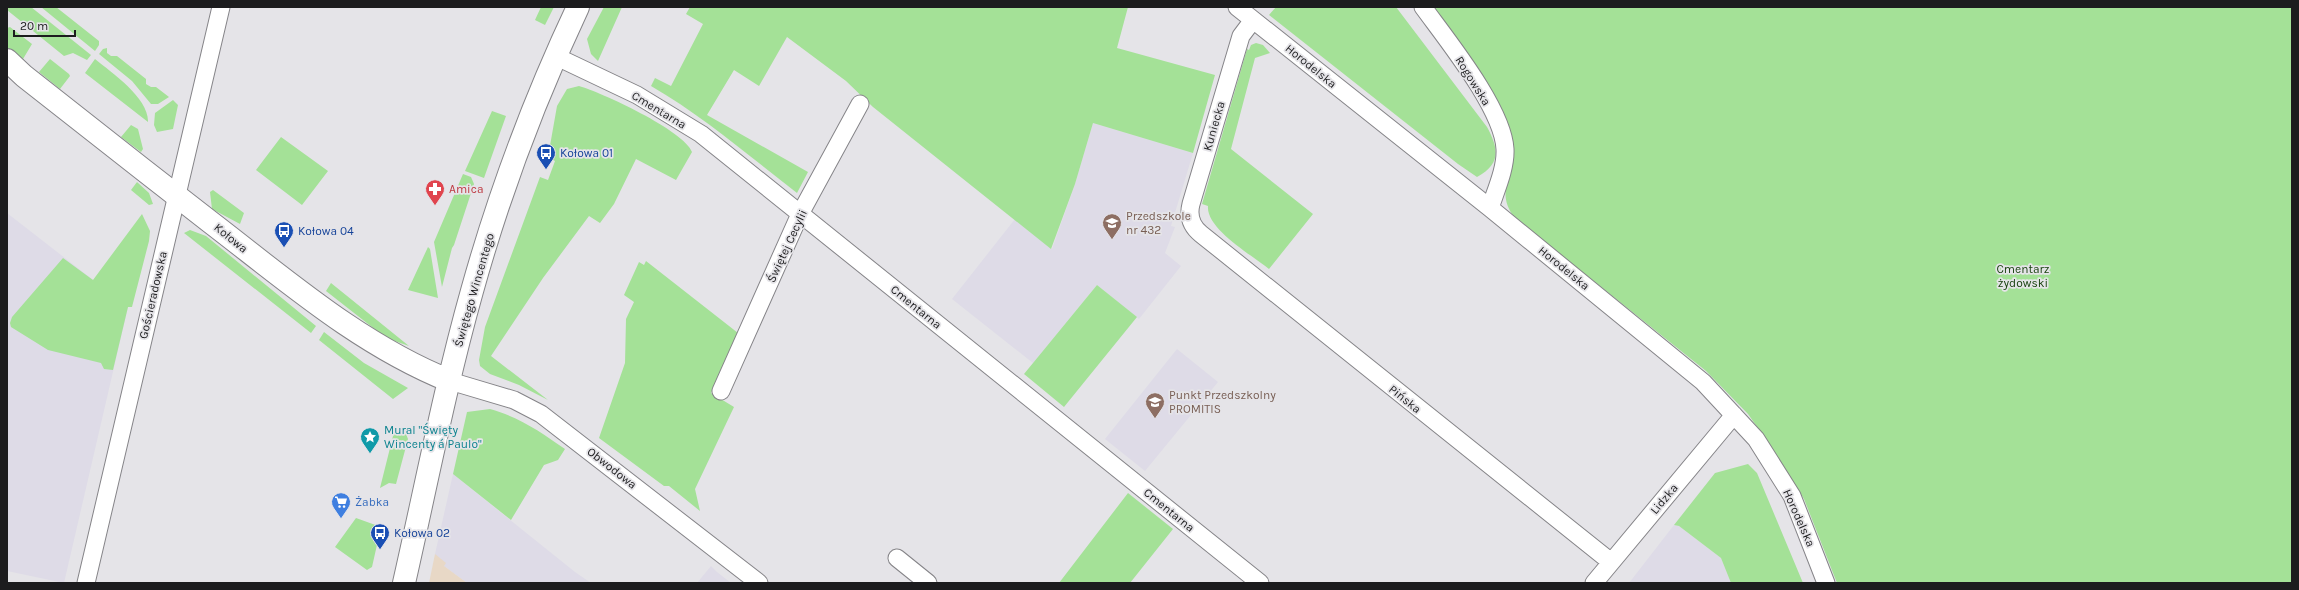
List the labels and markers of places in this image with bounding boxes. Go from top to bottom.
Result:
bus stop icon: Kołowa 01 [535,142,557,170]
place label: Kołowa 01 [560,146,613,160]
pharmacy icon: Amica [424,178,446,206]
place label: Amica [449,182,484,196]
place label: Przedszkole nr 432 [1126,209,1191,237]
school or university icon: Przedszkole nr 432 [1101,212,1123,240]
bus stop icon: Kołowa 04 [273,220,295,248]
place label: Kołowa 04 [298,224,354,238]
place label: Punkt Przedszkolny PROMITIS [1169,388,1276,416]
school or university icon: Punkt Przedszkolny PROMITIS [1144,391,1166,419]
place label: Mural "Święty Wincenty á Paulo" [384,422,482,451]
place icon: Mural "Święty Wincenty á Paulo" [359,426,381,454]
supermarket icon: Żabka [330,491,352,519]
place label: Żabka [355,495,389,509]
bus stop icon: Kołowa 02 [369,522,391,550]
place label: Kołowa 02 [394,526,450,540]

